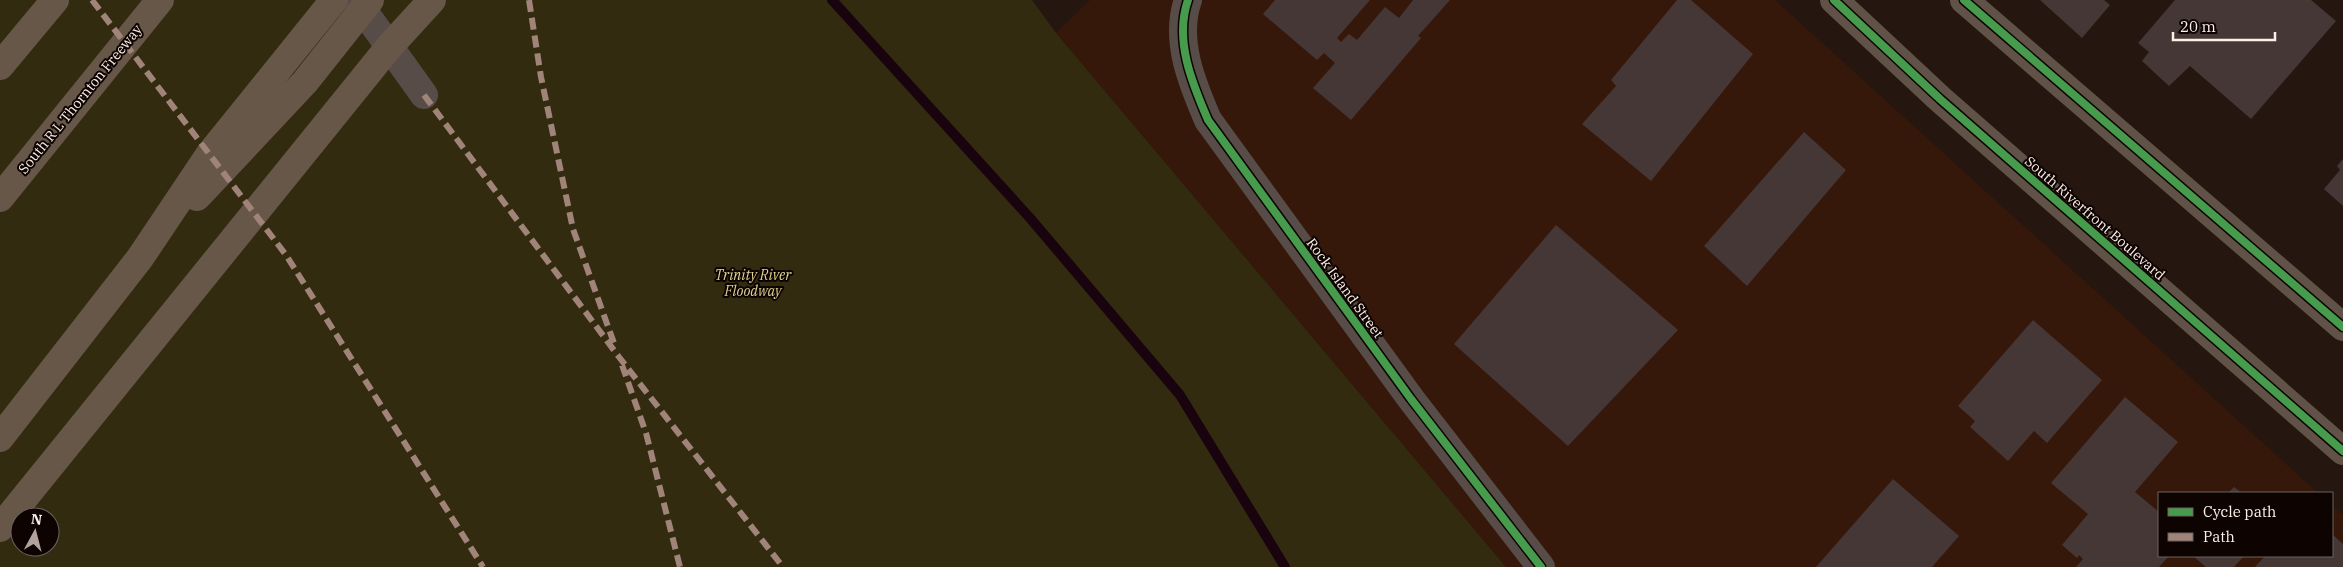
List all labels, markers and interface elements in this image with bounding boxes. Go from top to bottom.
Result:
scale bar [2173,10,2276,42]
text: 20 m [2180,17,2216,36]
street label: South R L Thornton Freeway [14,20,146,177]
street label: South Riverfront Boulevard [2021,152,2169,284]
street label: Rock Island Street [1303,234,1387,342]
park label: Trinity River Floodway [715,266,792,300]
legend [2158,492,2333,557]
text: Cycle path [2203,502,2276,521]
north arrow [10,507,60,557]
text: N [30,509,43,529]
text: Path [2203,527,2235,546]

